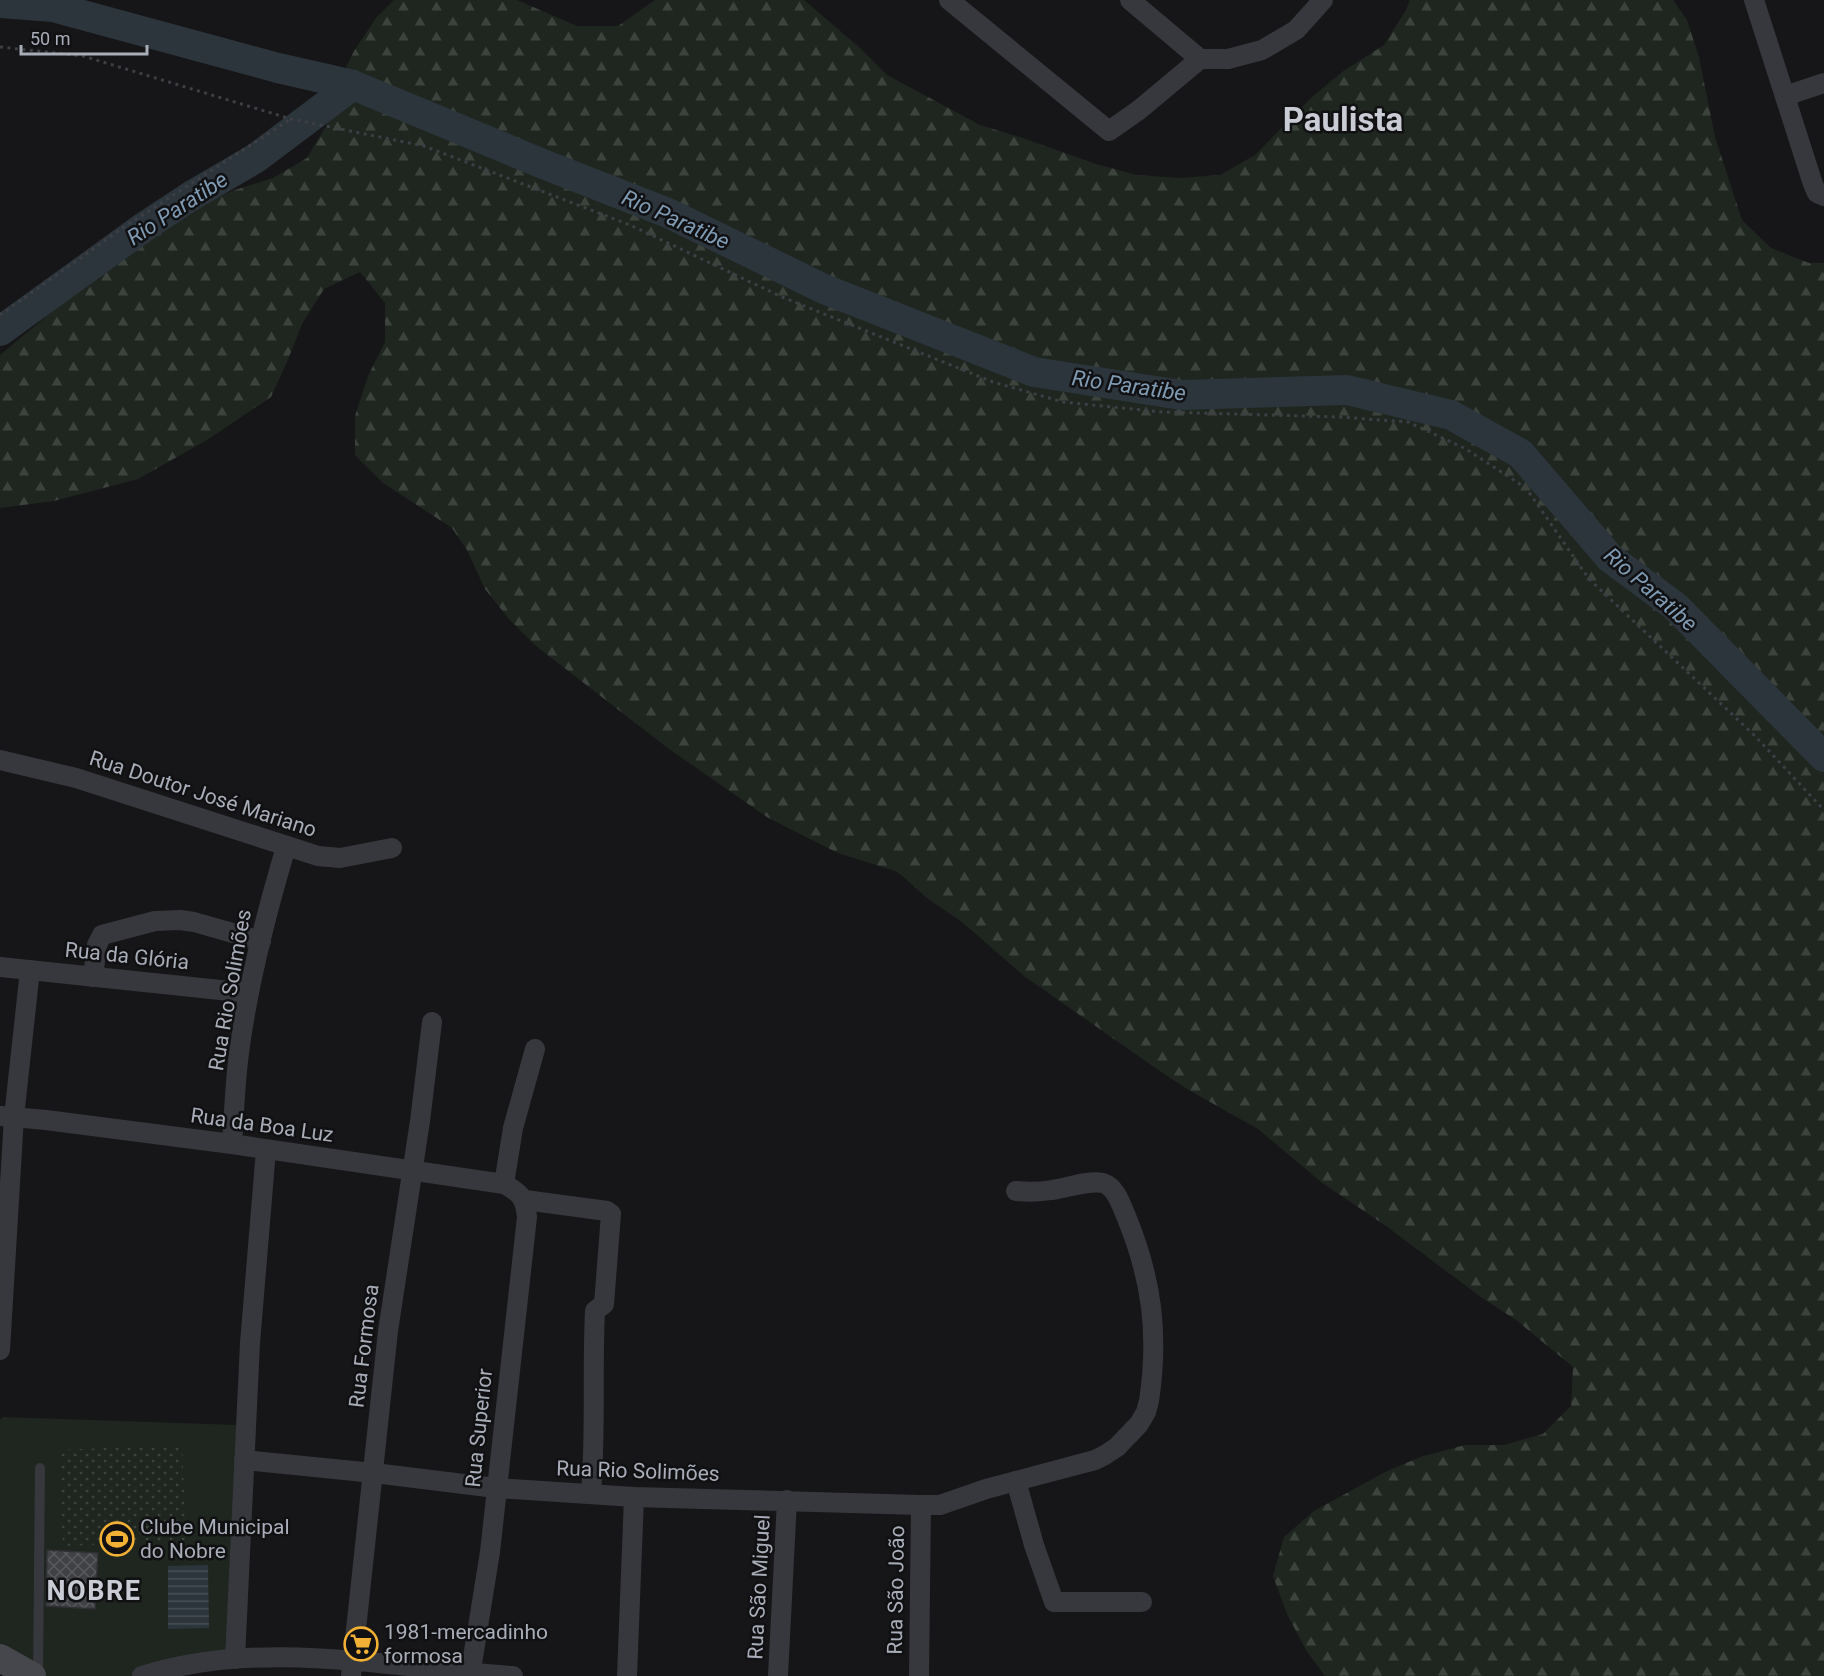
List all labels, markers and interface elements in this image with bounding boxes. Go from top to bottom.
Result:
scale bar [21,18,147,56]
text: 50 m [30,28,70,49]
district label: Paulista [1283,100,1403,139]
water label: Rio Paratibe [122,167,232,250]
water label: Rio Paratibe [618,185,733,254]
water label: Rio Paratibe [1070,365,1187,406]
water label: Rio Paratibe [1599,542,1702,636]
street label: Rua Doutor José Mariano [87,746,320,842]
street label: Rua Rio Solimões [204,907,256,1073]
street label: Rua da Glória [64,938,190,974]
street label: Rua da Boa Luz [189,1103,335,1147]
street label: Rua Formosa [345,1283,383,1409]
street label: Rua Superior [461,1367,497,1489]
street label: Rua Rio Solimões [556,1456,720,1486]
street label: Rua São Miguel [743,1514,775,1660]
place label: Clube Municipal do Nobre [140,1515,290,1563]
sports icon: Clube Municipal do Nobre [99,1521,135,1557]
street label: Rua São João [883,1525,909,1655]
district label: NOBRE [47,1575,141,1607]
place label: 1981-mercadinho formosa [384,1620,548,1668]
supermarket icon: 1981-mercadinho formosa [343,1626,379,1662]

